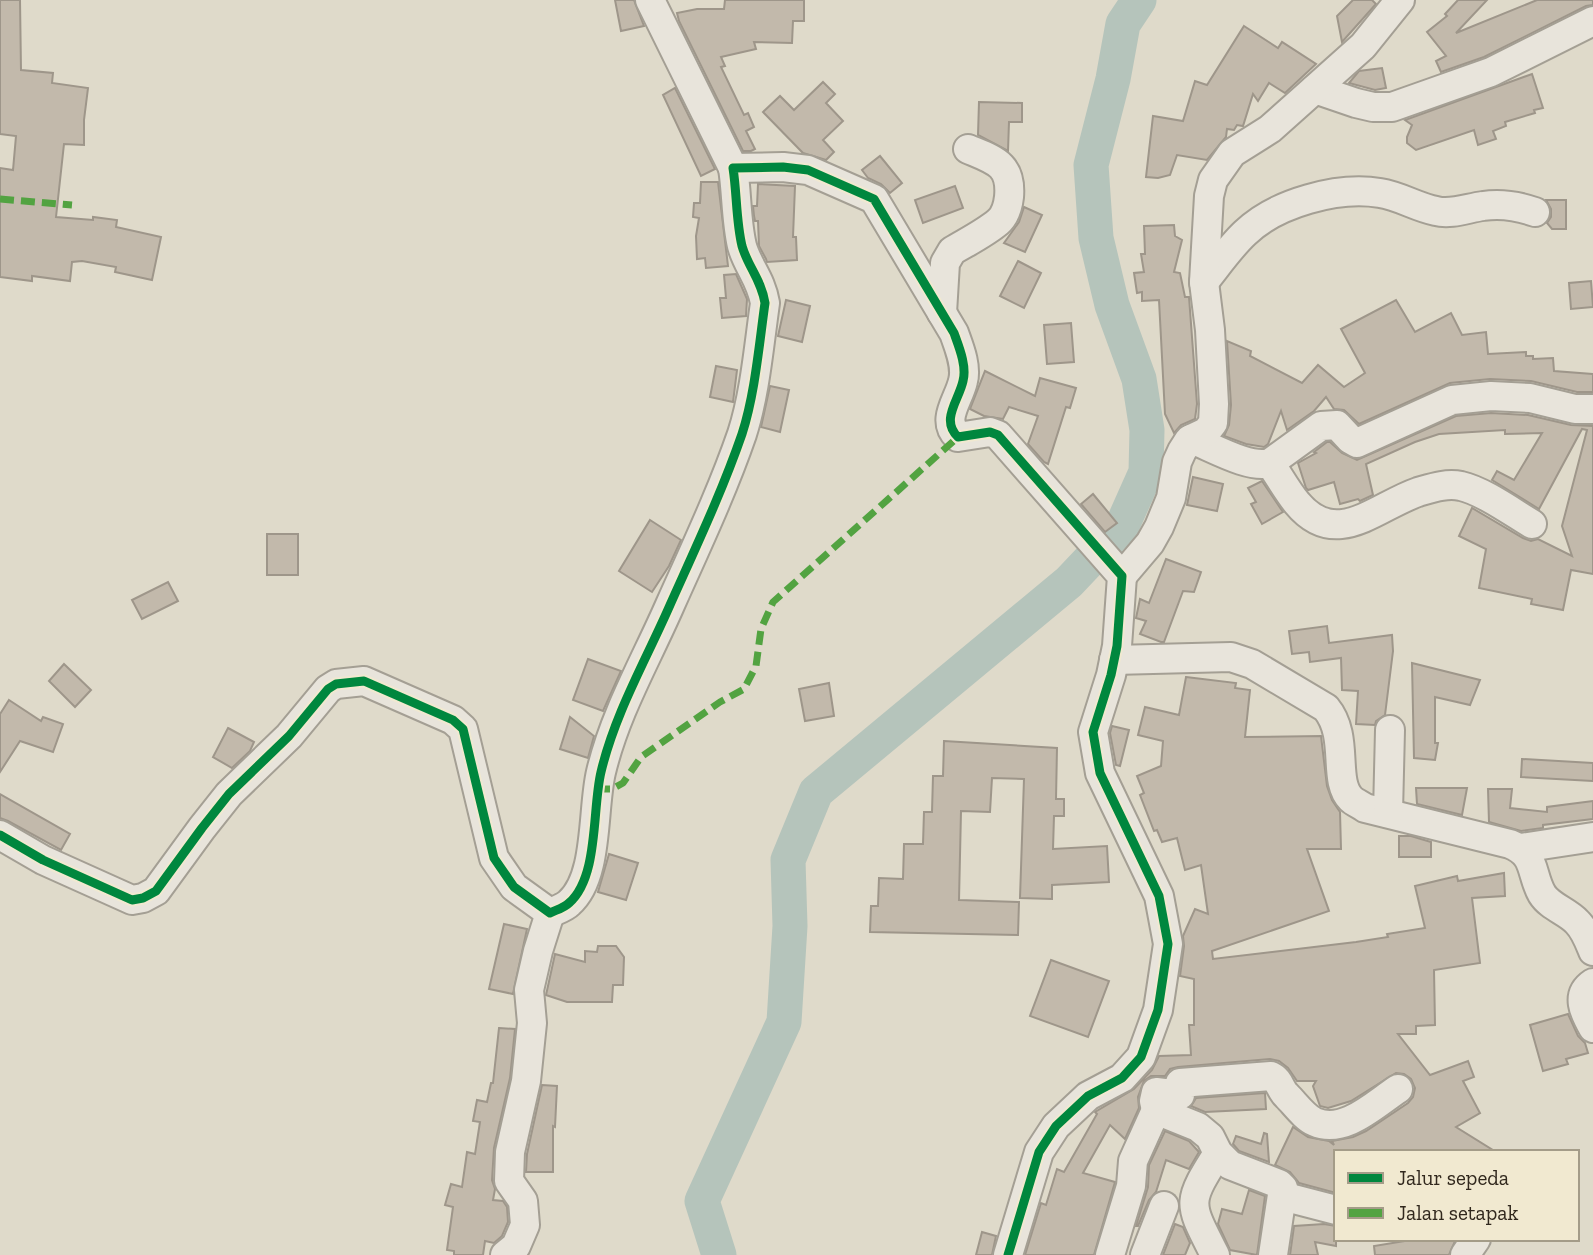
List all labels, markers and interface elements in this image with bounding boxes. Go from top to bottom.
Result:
legend [1334,1150,1579,1241]
text: Jalur sepeda [1397,1165,1509,1190]
text: Jalan setapak [1397,1200,1518,1225]

